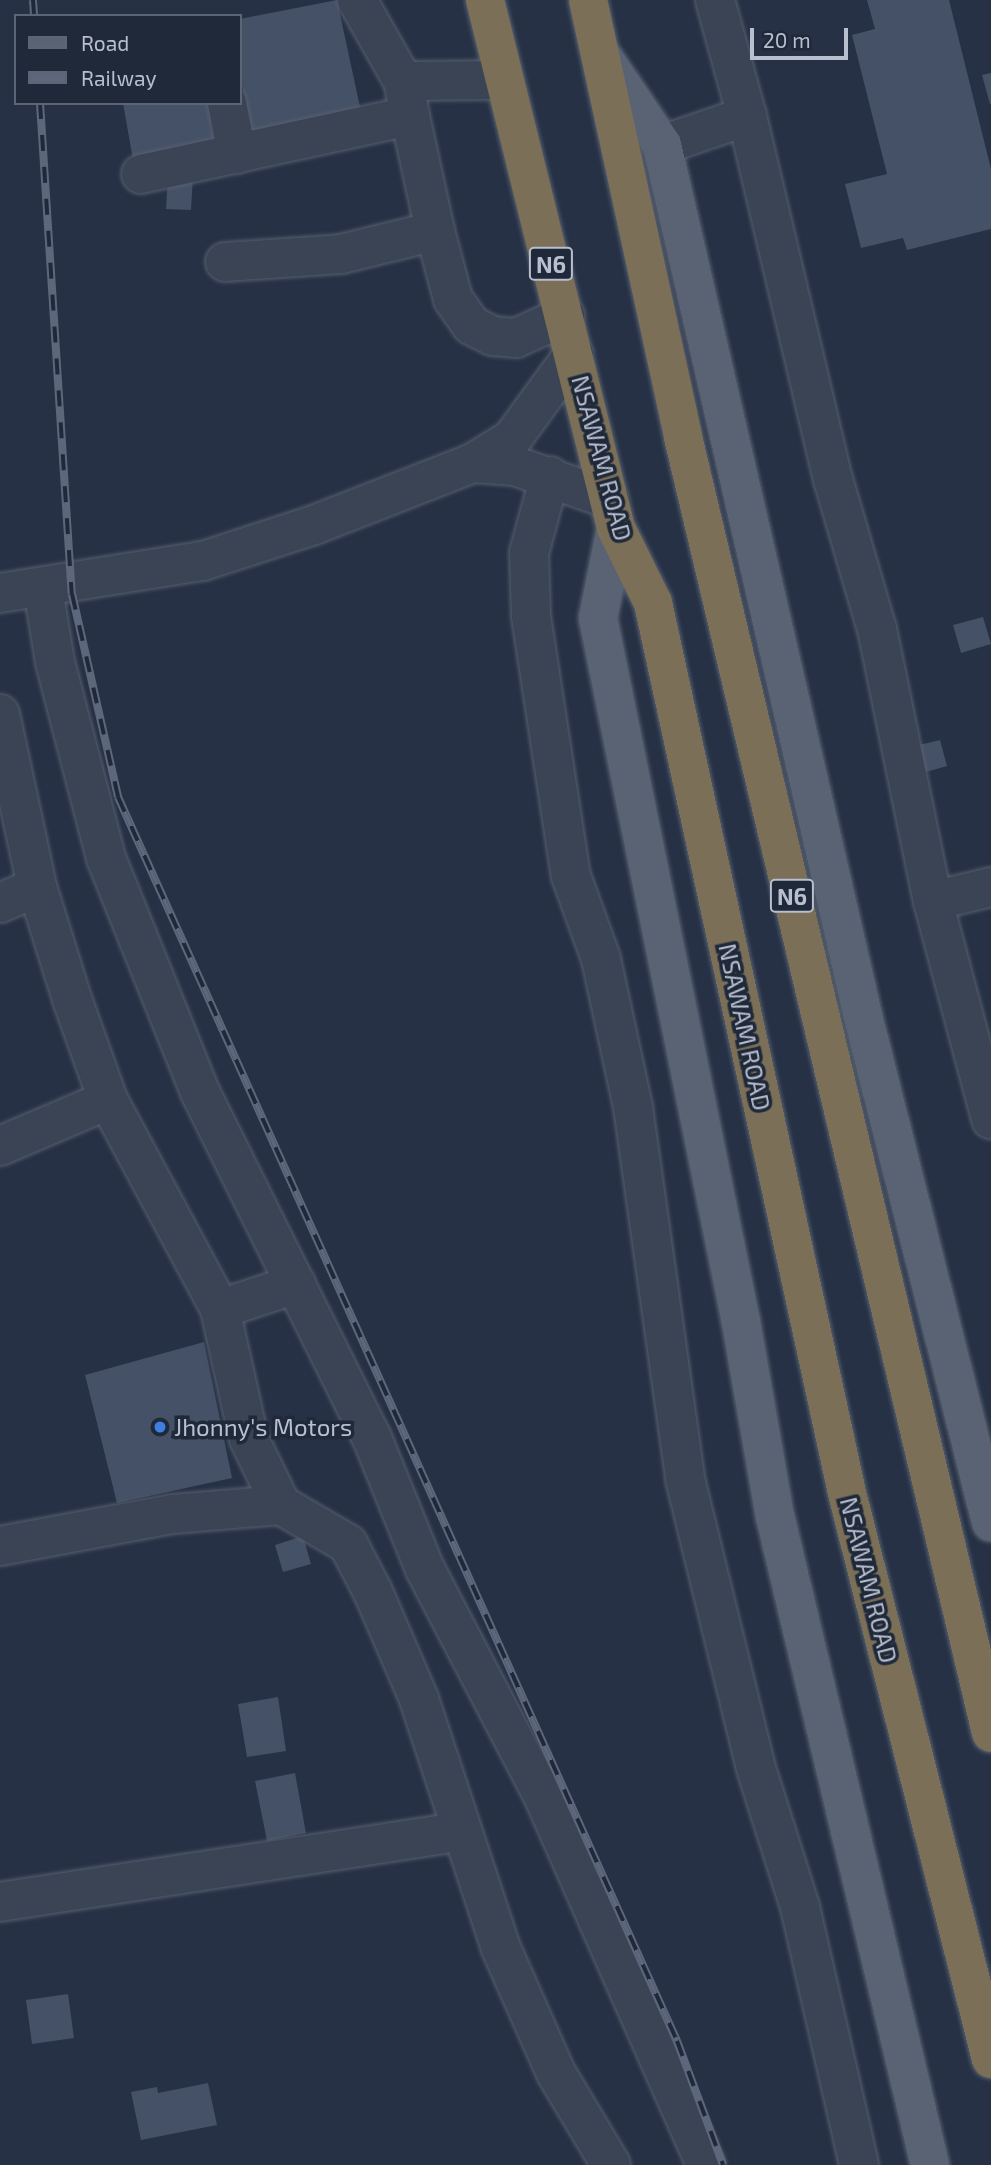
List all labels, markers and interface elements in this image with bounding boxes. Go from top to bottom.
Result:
legend [14,14,242,105]
scale bar [753,14,851,58]
text: 20 m [763,27,811,52]
text: Road [81,30,129,55]
text: Railway [81,65,157,90]
road number: N6 [528,244,574,284]
street label: NSAWAM ROAD [566,372,638,544]
road number: N6 [769,876,815,916]
street label: NSAWAM ROAD [713,941,777,1113]
place label: Jhonny's Motors [174,1413,352,1441]
marker: Jhonny's Motors [152,1419,168,1435]
street label: NSAWAM ROAD [834,1494,904,1666]

